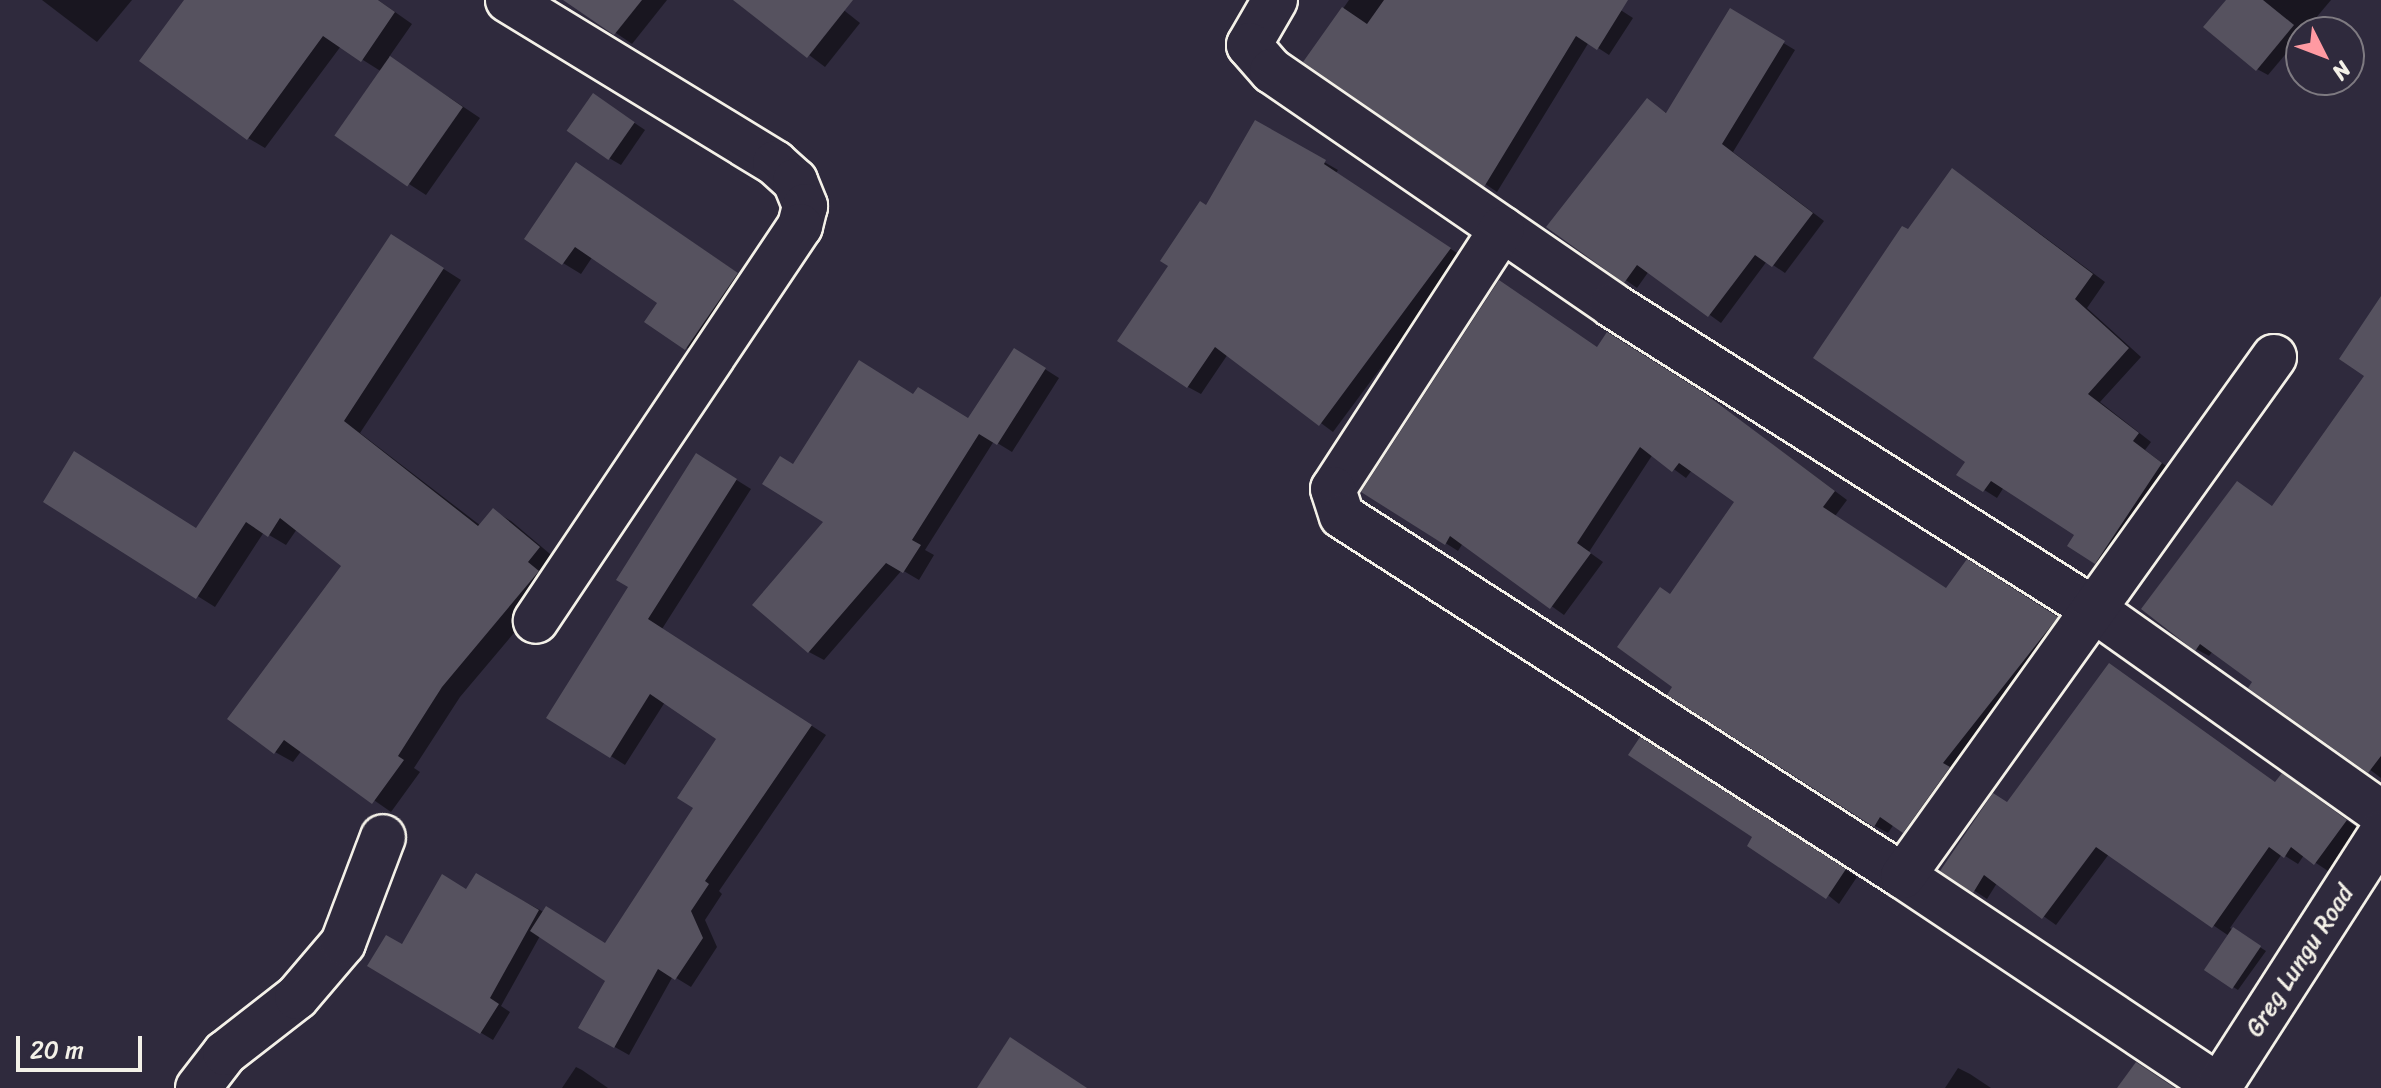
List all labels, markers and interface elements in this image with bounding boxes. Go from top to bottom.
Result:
north arrow [2285,16,2365,96]
text: N [2322,52,2361,90]
street label: Greg Lungu Road [2240,880,2360,1042]
scale bar [20,1020,146,1070]
text: 20 m [30,1029,84,1071]

